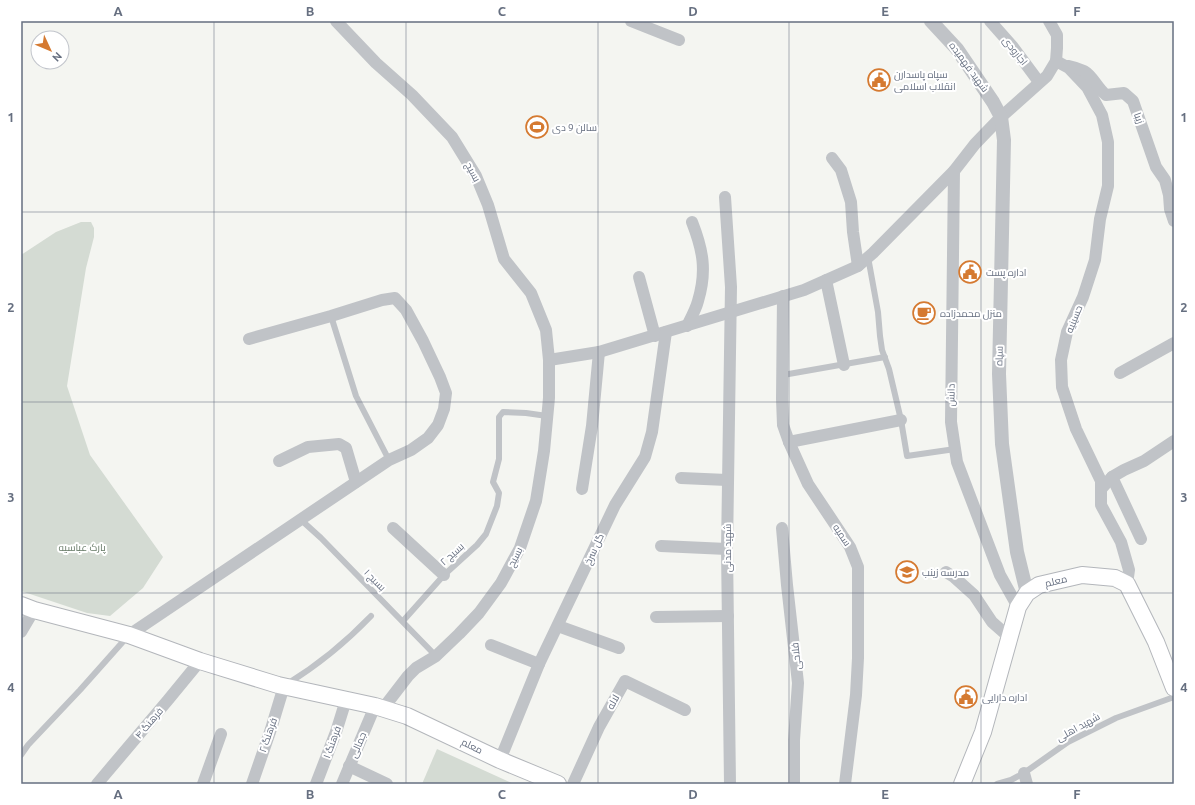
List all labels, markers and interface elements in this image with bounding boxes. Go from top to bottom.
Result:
text: A [113,4,123,18]
text: B [306,4,315,18]
text: C [498,4,507,18]
text: D [688,4,698,18]
text: E [881,4,889,18]
text: F [1073,4,1081,18]
north arrow [30,30,70,70]
street label: اجارودی [1000,35,1030,68]
street label: شهید فهمیده [946,40,991,95]
text: N [50,50,64,64]
public building icon: سپاه پاسدارن انقلاب اسلامی [866,67,892,93]
place label: سپاه پاسدارن انقلاب اسلامی [894,69,956,93]
text: 1 [7,110,15,124]
text: 1 [1180,110,1188,124]
street label: زیبا [1132,111,1146,125]
sports icon: سالن 9 دی [524,114,550,140]
place label: سالن 9 دی [552,122,597,134]
street label: بسیج [462,160,483,184]
public building icon: اداره پست [957,259,983,285]
place label: اداره پست [986,267,1026,279]
text: 2 [7,300,15,314]
cafe icon: منزل محمدزاده [911,300,937,326]
text: 2 [1180,300,1188,314]
street label: حسینیه [1064,304,1084,334]
place label: منزل محمدزاده [940,308,1002,320]
street label: سپاه [993,346,1006,366]
street label: دانش [945,383,958,406]
text: 3 [7,490,15,504]
text: 3 [1180,490,1188,504]
street label: سمیه [831,522,853,548]
street label: شهید مدنی [722,524,734,572]
street label: گل سرخ [582,532,607,567]
street label: بسیج ۲ [438,541,467,568]
park label: پارک عباسیه [58,542,106,554]
street label: بسیح [505,545,525,569]
school or university icon: مدرسه زینب [894,559,920,585]
street label: بسیج ۱ [361,567,388,594]
place label: مدرسه زینب [922,567,969,578]
street label: معلم [1044,573,1069,591]
street label: فلاحی [789,642,804,670]
text: 4 [7,680,15,694]
text: 4 [1180,680,1188,694]
public building icon: اداره دارایی [953,684,979,710]
place label: اداره دارایی [982,692,1027,704]
street label: لاله [605,693,621,711]
street label: فرهنگ ۴ [133,705,165,741]
street label: شهید اهلی [1054,711,1102,744]
street label: فرهنگ ۲ [257,716,279,754]
street label: فرهنگ ۱ [321,724,343,760]
street label: جمالی [348,730,369,760]
street label: معلم [459,736,485,758]
text: A [113,787,123,801]
text: B [306,787,315,801]
text: C [498,787,507,801]
text: D [688,787,698,801]
text: E [881,787,889,801]
text: F [1073,787,1081,801]

